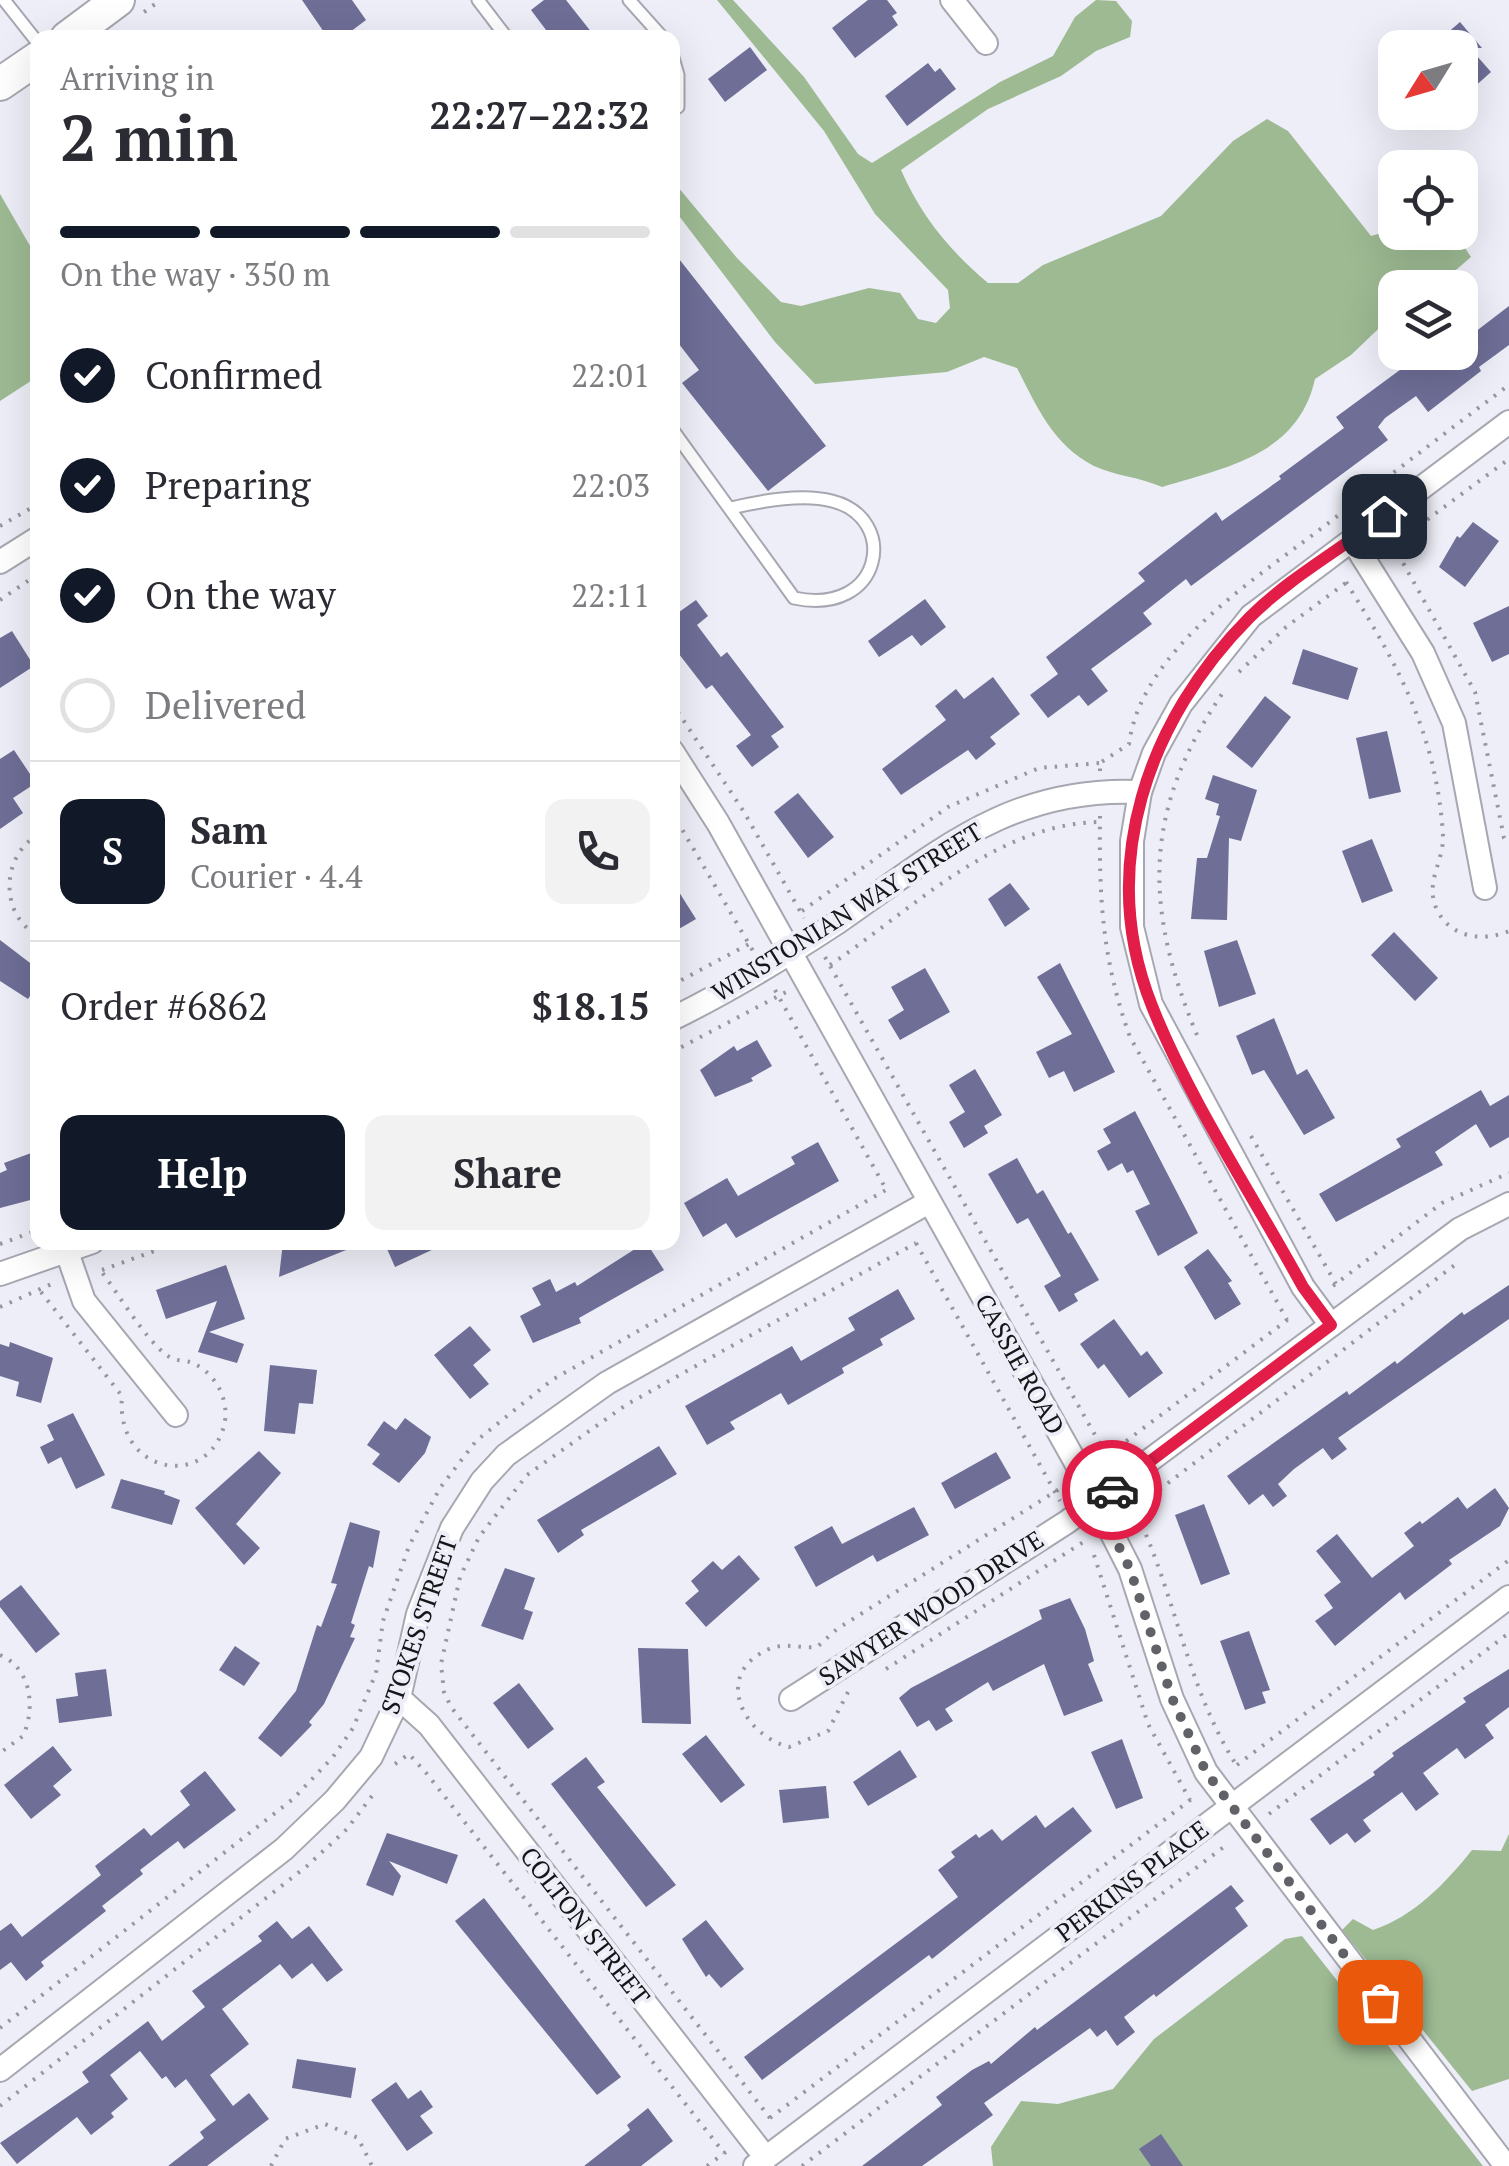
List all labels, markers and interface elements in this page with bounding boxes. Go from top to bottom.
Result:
north arrow [1378,30,1478,130]
map controls [1378,30,1478,370]
text: Arriving in [60,57,214,99]
text: 22:27–22:32 [429,90,650,140]
text: 2 min [60,93,238,180]
button: locate [1378,150,1478,250]
text: On the way · 350 m [60,253,330,295]
button: layers [1378,270,1478,370]
icon: check [60,348,115,403]
text: Confirmed [145,350,323,400]
text: 22:01 [571,354,650,396]
icon: check [60,458,115,513]
text: Preparing [145,460,311,510]
text: 22:03 [571,464,650,506]
pin [1342,474,1427,559]
icon: home [1357,489,1412,544]
icon: check [60,568,115,623]
text: On the way [145,570,336,620]
text: 22:11 [571,574,650,616]
text: Delivered [145,680,306,730]
button: phone [545,799,650,904]
text: Sam [190,805,267,855]
street label: WINSTONIAN WAY STREET [705,815,988,1009]
text: S [102,826,123,876]
text: Courier · 4.4 [190,855,362,897]
text: Order #6862 [60,981,268,1031]
text: $18.15 [531,981,650,1031]
button: Help [60,1115,345,1230]
button: Share [365,1115,650,1230]
street label: CASSIE ROAD [968,1288,1073,1440]
courier [1062,1440,1162,1540]
icon: car [1085,1463,1140,1518]
street label: SAWYER WOOD DRIVE [812,1523,1049,1693]
street label: STOKES STREET [373,1531,464,1718]
street label: PERKINS PLACE [1049,1812,1215,1949]
street label: COLTON STREET [513,1840,658,2012]
pin [1338,1960,1423,2045]
icon: bag [1353,1975,1408,2030]

